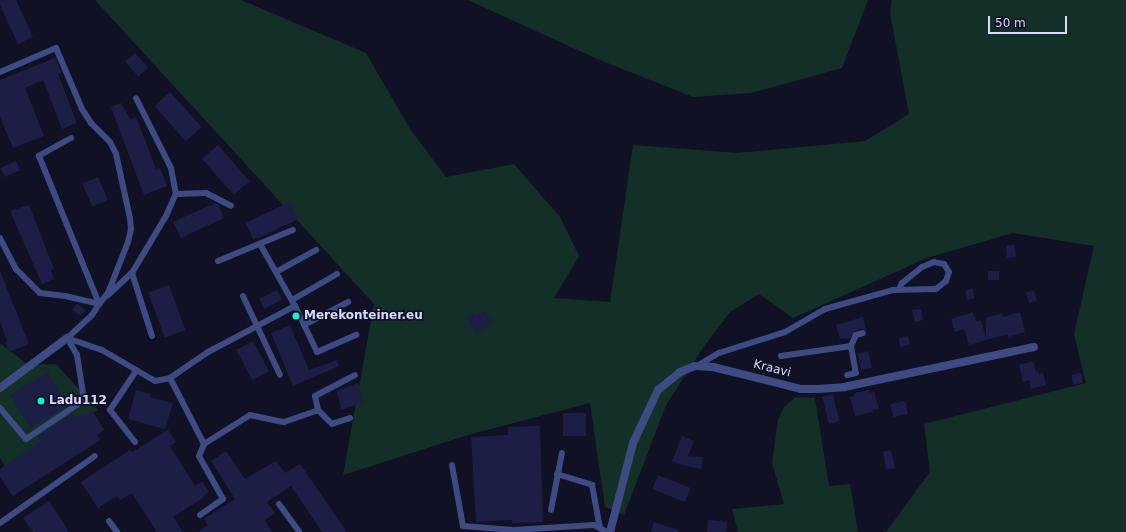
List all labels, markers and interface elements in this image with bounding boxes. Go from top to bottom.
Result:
scale bar [990,8,1069,34]
text: 50 m [995,16,1026,30]
place label: Merekonteiner.eu [304,309,423,323]
marker: Merekonteiner.eu [291,311,301,321]
street label: Kraavi [752,357,792,381]
place label: Ladu112 [49,394,107,408]
marker: Ladu112 [36,396,46,406]

